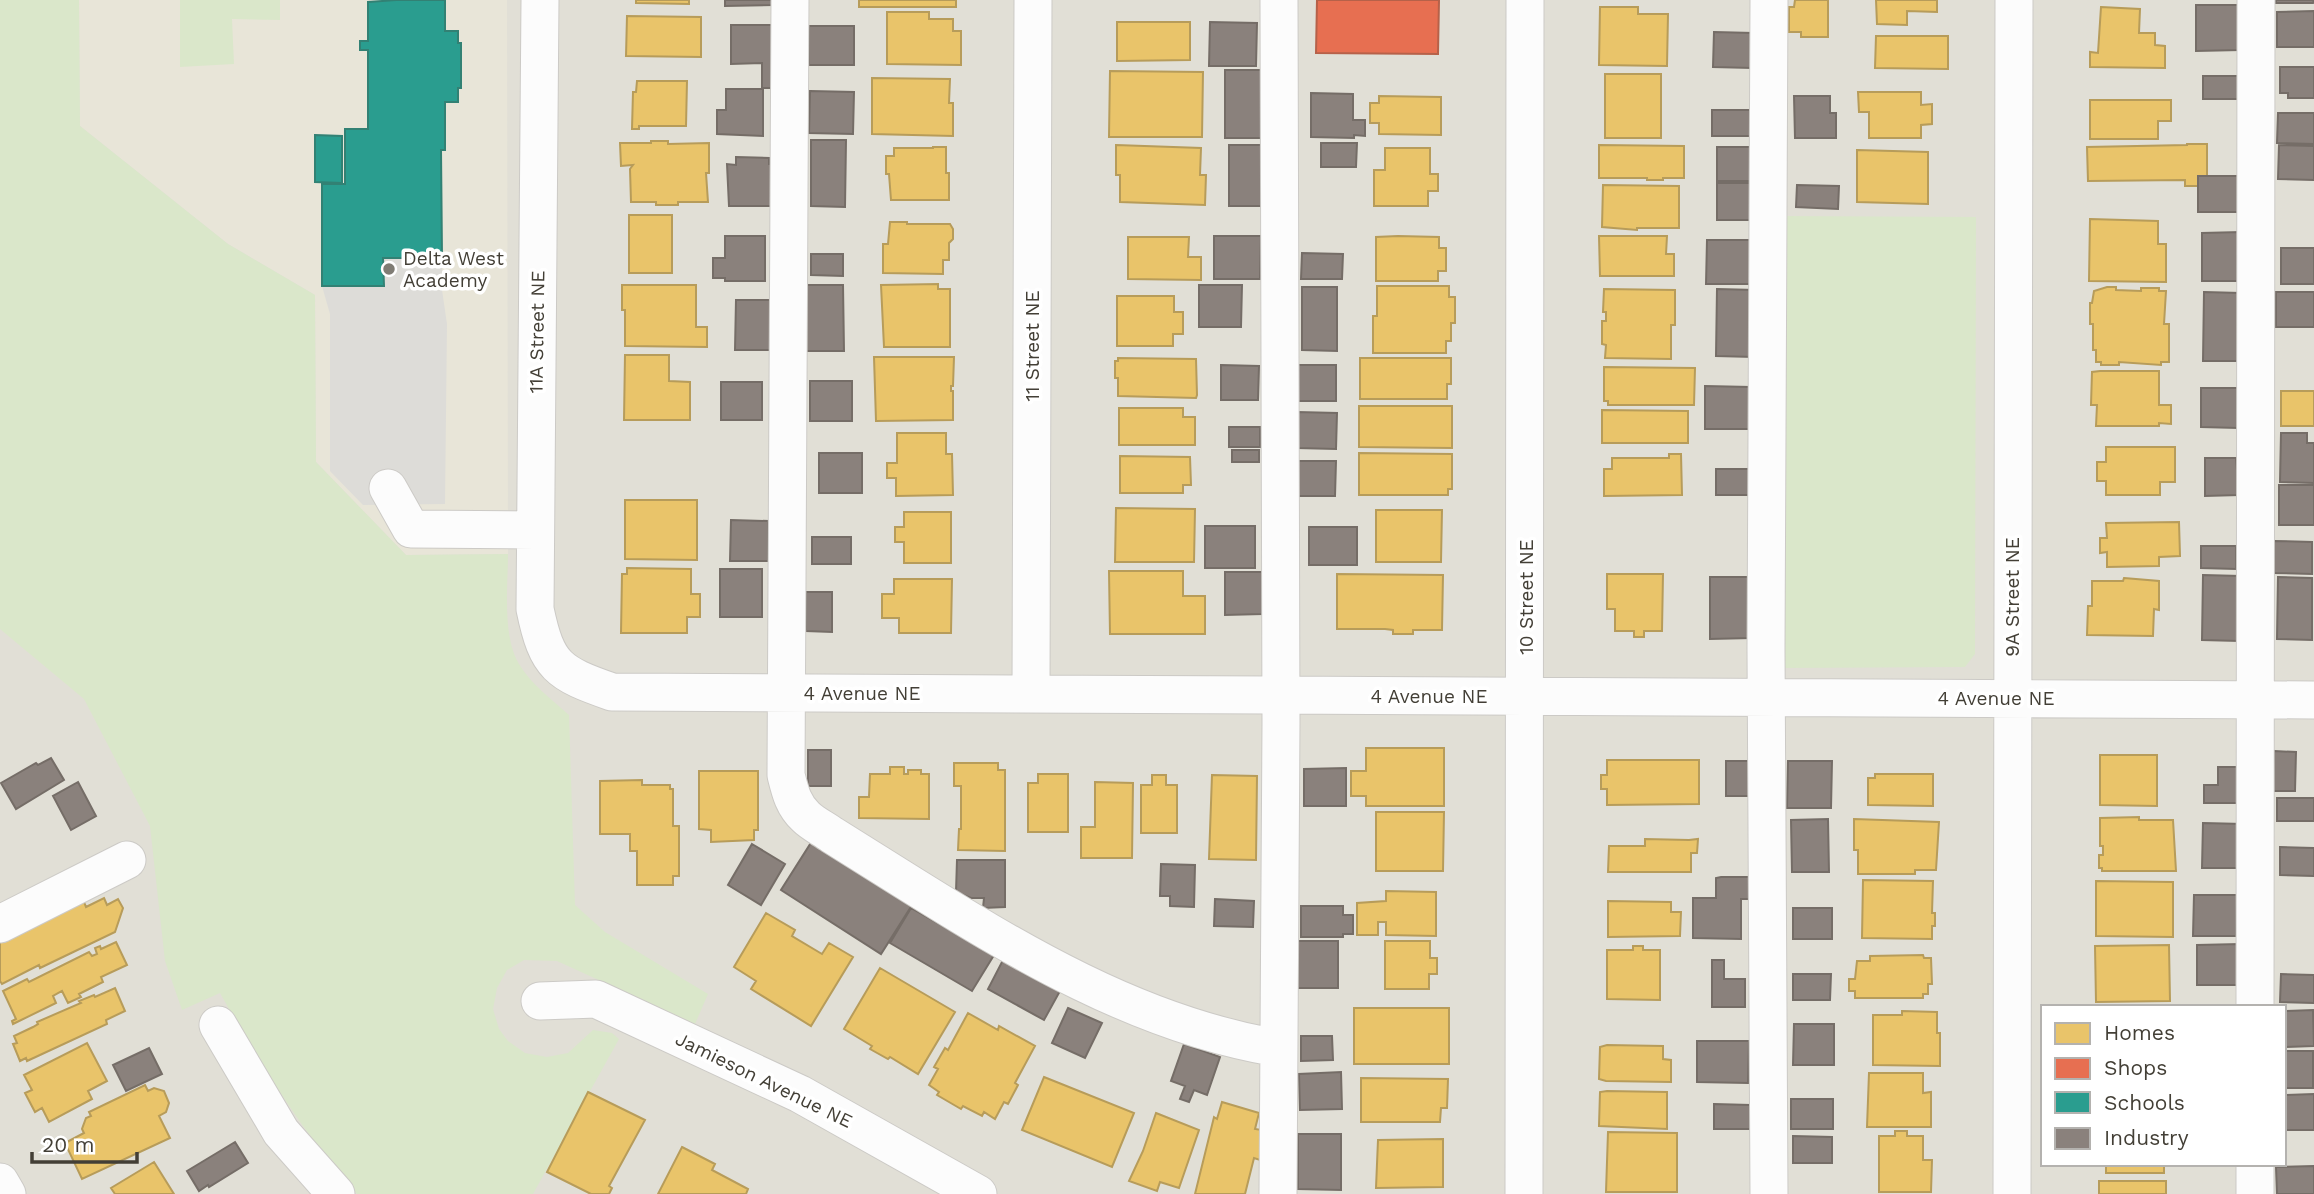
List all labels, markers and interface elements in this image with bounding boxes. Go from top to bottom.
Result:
place label: Delta West Academy [403,247,504,292]
marker: Delta West Academy [381,261,397,277]
street label: 11A Street NE [524,270,550,394]
street label: 11 Street NE [1021,290,1044,402]
street label: 9A Street NE [2001,537,2024,657]
street label: 10 Street NE [1515,539,1538,655]
street label: 4 Avenue NE [803,682,921,705]
street label: 4 Avenue NE [1370,685,1488,708]
street label: 4 Avenue NE [1937,687,2055,710]
legend [2041,1005,2286,1166]
text: Homes [2104,1020,2175,1045]
street label: Jamieson Avenue NE [672,1027,856,1133]
text: Shops [2104,1055,2167,1080]
text: Schools [2104,1090,2185,1115]
scale bar [32,1120,136,1164]
text: Industry [2104,1125,2189,1150]
text: 20 m [42,1132,94,1157]

